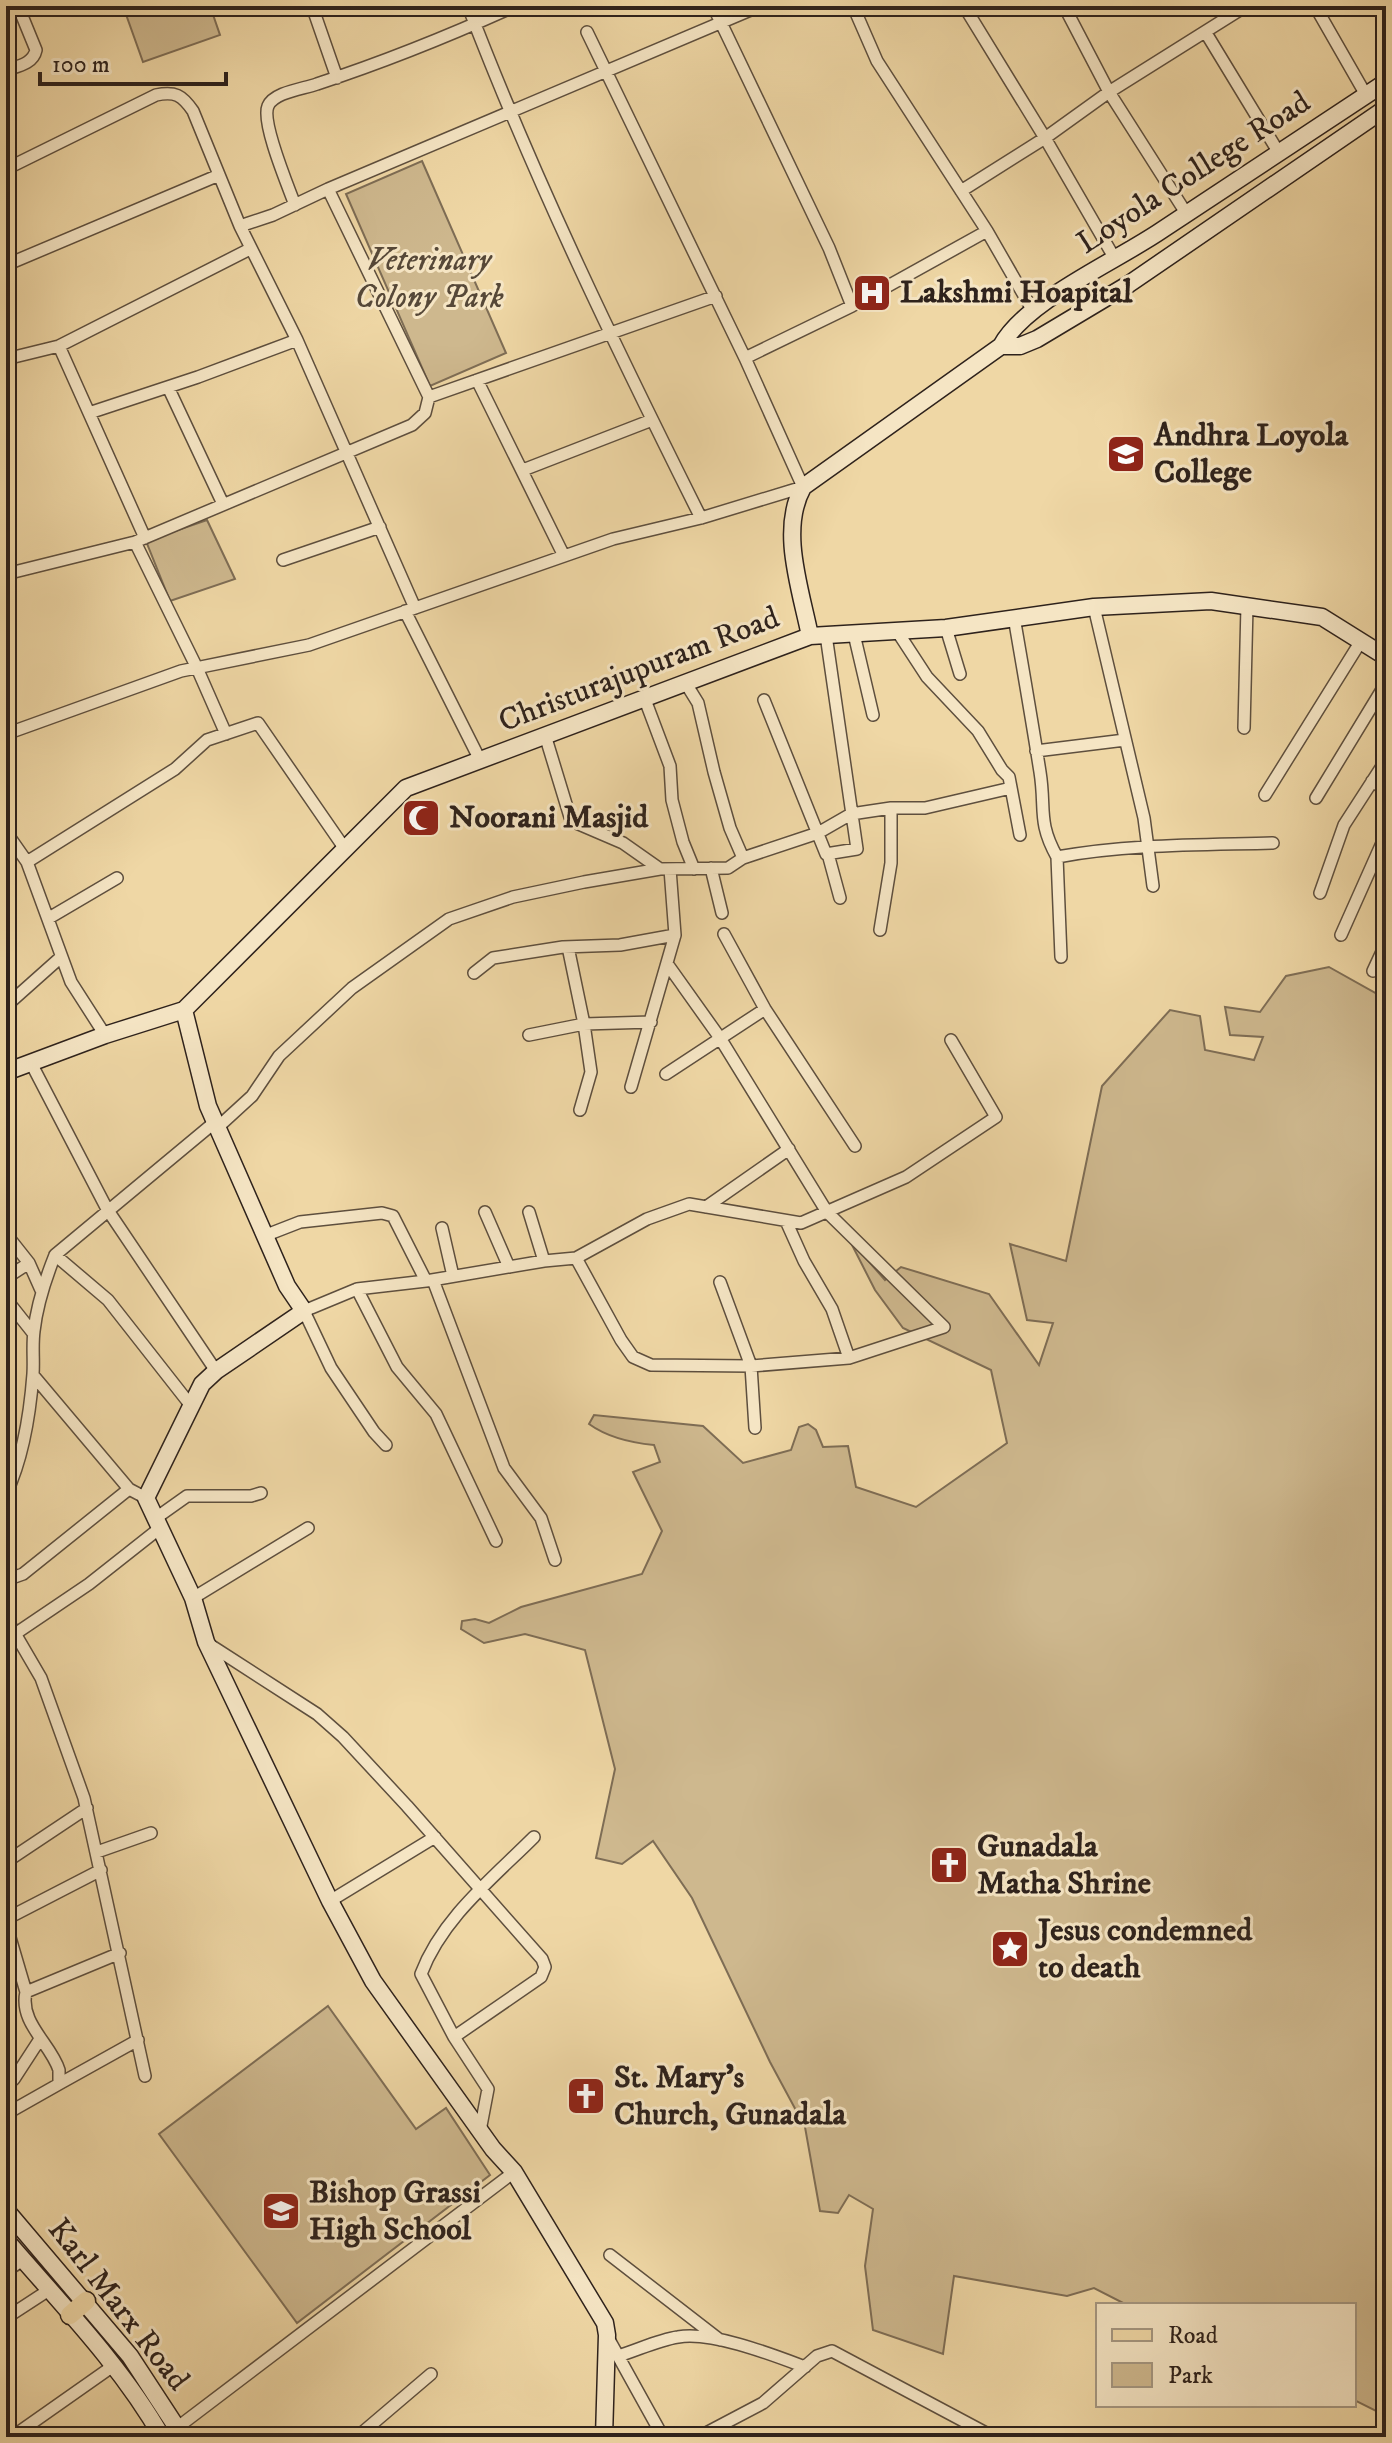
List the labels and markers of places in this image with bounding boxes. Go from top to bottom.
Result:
hospital icon: Lakshmi Hoapital [851,272,893,314]
place label: Lakshmi Hoapital [900,273,1133,313]
place label: Andhra Loyola College [1153,416,1349,493]
school or university icon: Andhra Loyola College [1105,433,1147,475]
mosque icon: Noorani Masjid [400,797,442,839]
place label: Noorani Masjid [449,798,649,838]
place label: Gunadala Matha Shrine [977,1827,1151,1904]
church icon: Gunadala Matha Shrine [928,1844,970,1886]
place label: Jesus condemned to death [1035,1911,1253,1988]
place icon: Jesus condemned to death [989,1928,1031,1970]
place label: St. Mary's Church, Gunadala [614,2058,846,2135]
church icon: St. Mary's Church, Gunadala [565,2075,607,2117]
place label: Bishop Grassi High School [309,2173,481,2250]
school or university icon: Bishop Grassi High School [260,2190,302,2232]

